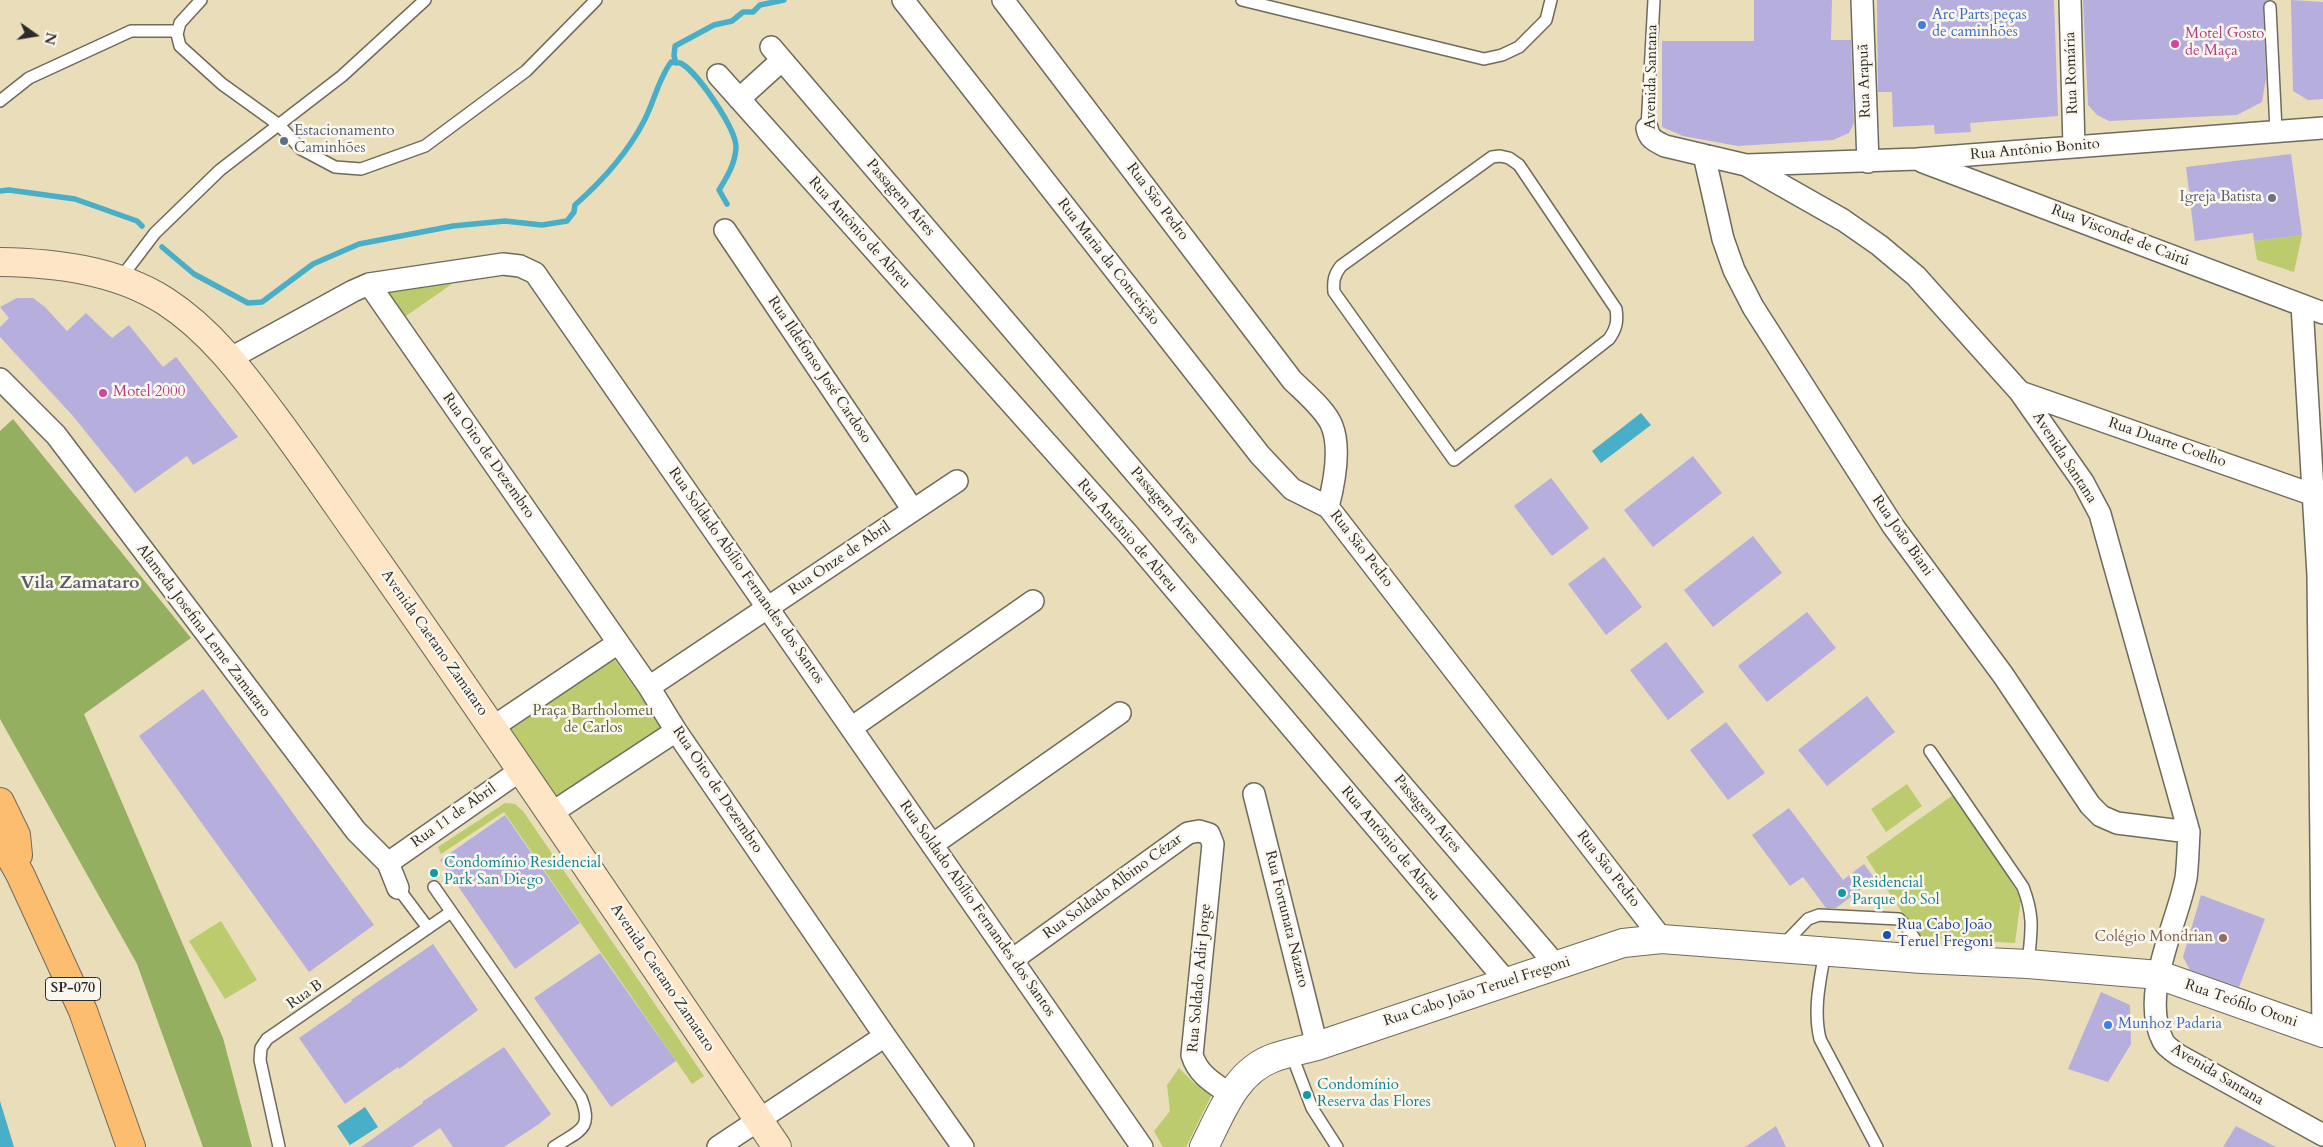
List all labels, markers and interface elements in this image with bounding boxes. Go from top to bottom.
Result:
place label: Arc Parts peças de caminhões [1932,7,2027,42]
north arrow [10,10,60,60]
marker: Arc Parts peças de caminhões [1916,19,1928,31]
street label: Avenida Santana [1642,24,1662,130]
place label: Motel Gosto de Maça [2185,26,2264,61]
text: N [39,30,61,47]
street label: Rua Romária [2062,31,2082,115]
marker: Motel Gosto de Maça [2169,38,2181,50]
street label: Rua Arapuã [1855,43,1875,119]
place label: Estacionamento Caminhões [294,123,395,158]
marker: Estacionamento Caminhões [278,135,290,147]
street label: Rua Antônio Bonito [1969,135,2101,165]
street label: Passagem Aíres [862,156,938,240]
street label: Rua São Pedro [1122,160,1192,244]
street label: Rua Antônio de Abreu [804,173,914,293]
place label: Igreja Batista [2180,189,2262,207]
marker: Igreja Batista [2266,192,2278,204]
street label: Rua Maria da Conceição [1053,195,1163,329]
street label: Rua Visconde de Cairú [2048,201,2192,271]
street label: Rua Ildefonso José Cardoso [763,293,875,447]
place label: Motel 2000 [113,384,185,402]
marker: Motel 2000 [97,387,109,399]
street label: Rua Oito de Dezembro [438,390,538,522]
street label: Avenida Santana [2028,409,2100,507]
street label: Rua Duarte Coelho [2106,414,2228,472]
street label: Rua Soldado Abílio Fernandes dos Santos [664,464,828,688]
street label: Passagem Aíres [1126,464,1202,548]
street label: Rua Antônio de Abreu [1073,476,1181,596]
street label: Rua João Biani [1867,492,1937,580]
street label: Rua São Pedro [1325,507,1397,591]
street label: Rua Onze de Abril [786,518,894,600]
street label: Alameda Josefina Leme Zamataro [132,541,274,721]
street label: Avenida Caetano Zamataro [377,567,491,719]
district label: Vila Zamataro [20,573,140,595]
park label: Praça Bartholomeu de Carlos [532,703,654,738]
street label: Rua Oito de Dezembro [668,723,766,857]
street label: Passagem Aíres [1389,771,1465,857]
street label: Rua 11 de Abril [408,780,500,852]
street label: Rua Antônio de Abreu [1337,783,1443,905]
street label: Rua Soldado Abílio Fernandes dos Santos [895,797,1059,1021]
street label: Rua São Pedro [1572,827,1644,911]
street label: Rua Soldado Albino Cézar [1040,830,1186,944]
street label: Rua Fortunata Nazaro [1260,849,1312,989]
place label: Condomínio Residencial Park San Diego [444,855,601,890]
marker: Condomínio Residencial Park San Diego [428,867,440,879]
place label: Residencial Parque do Sol [1852,875,1939,910]
marker: Residencial Parque do Sol [1836,887,1848,899]
street label: Avenida Caetano Zamataro [606,901,718,1055]
street label: Rua Soldado Adir Jorge [1185,903,1215,1053]
place label: Rua Cabo João Teruel Fregoni [1897,917,1993,952]
marker: Rua Cabo João Teruel Fregoni [1881,929,1893,941]
place label: Colégio Mondrian [2095,929,2213,947]
marker: Colégio Mondrian [2217,932,2229,944]
street label: Rua Cabo João Teruel Fregoni [1381,953,1573,1031]
street label: Rua B [284,976,326,1014]
street label: Rua Teófilo Otoni [2182,976,2300,1032]
road number: SP-070 [46,978,100,1001]
place label: Munhoz Padaria [2118,1016,2222,1034]
marker: Munhoz Padaria [2102,1019,2114,1031]
street label: Avenida Santana [2167,1040,2267,1110]
place label: Condomínio Reserva das Flores [1317,1077,1431,1112]
marker: Condomínio Reserva das Flores [1301,1089,1313,1101]

